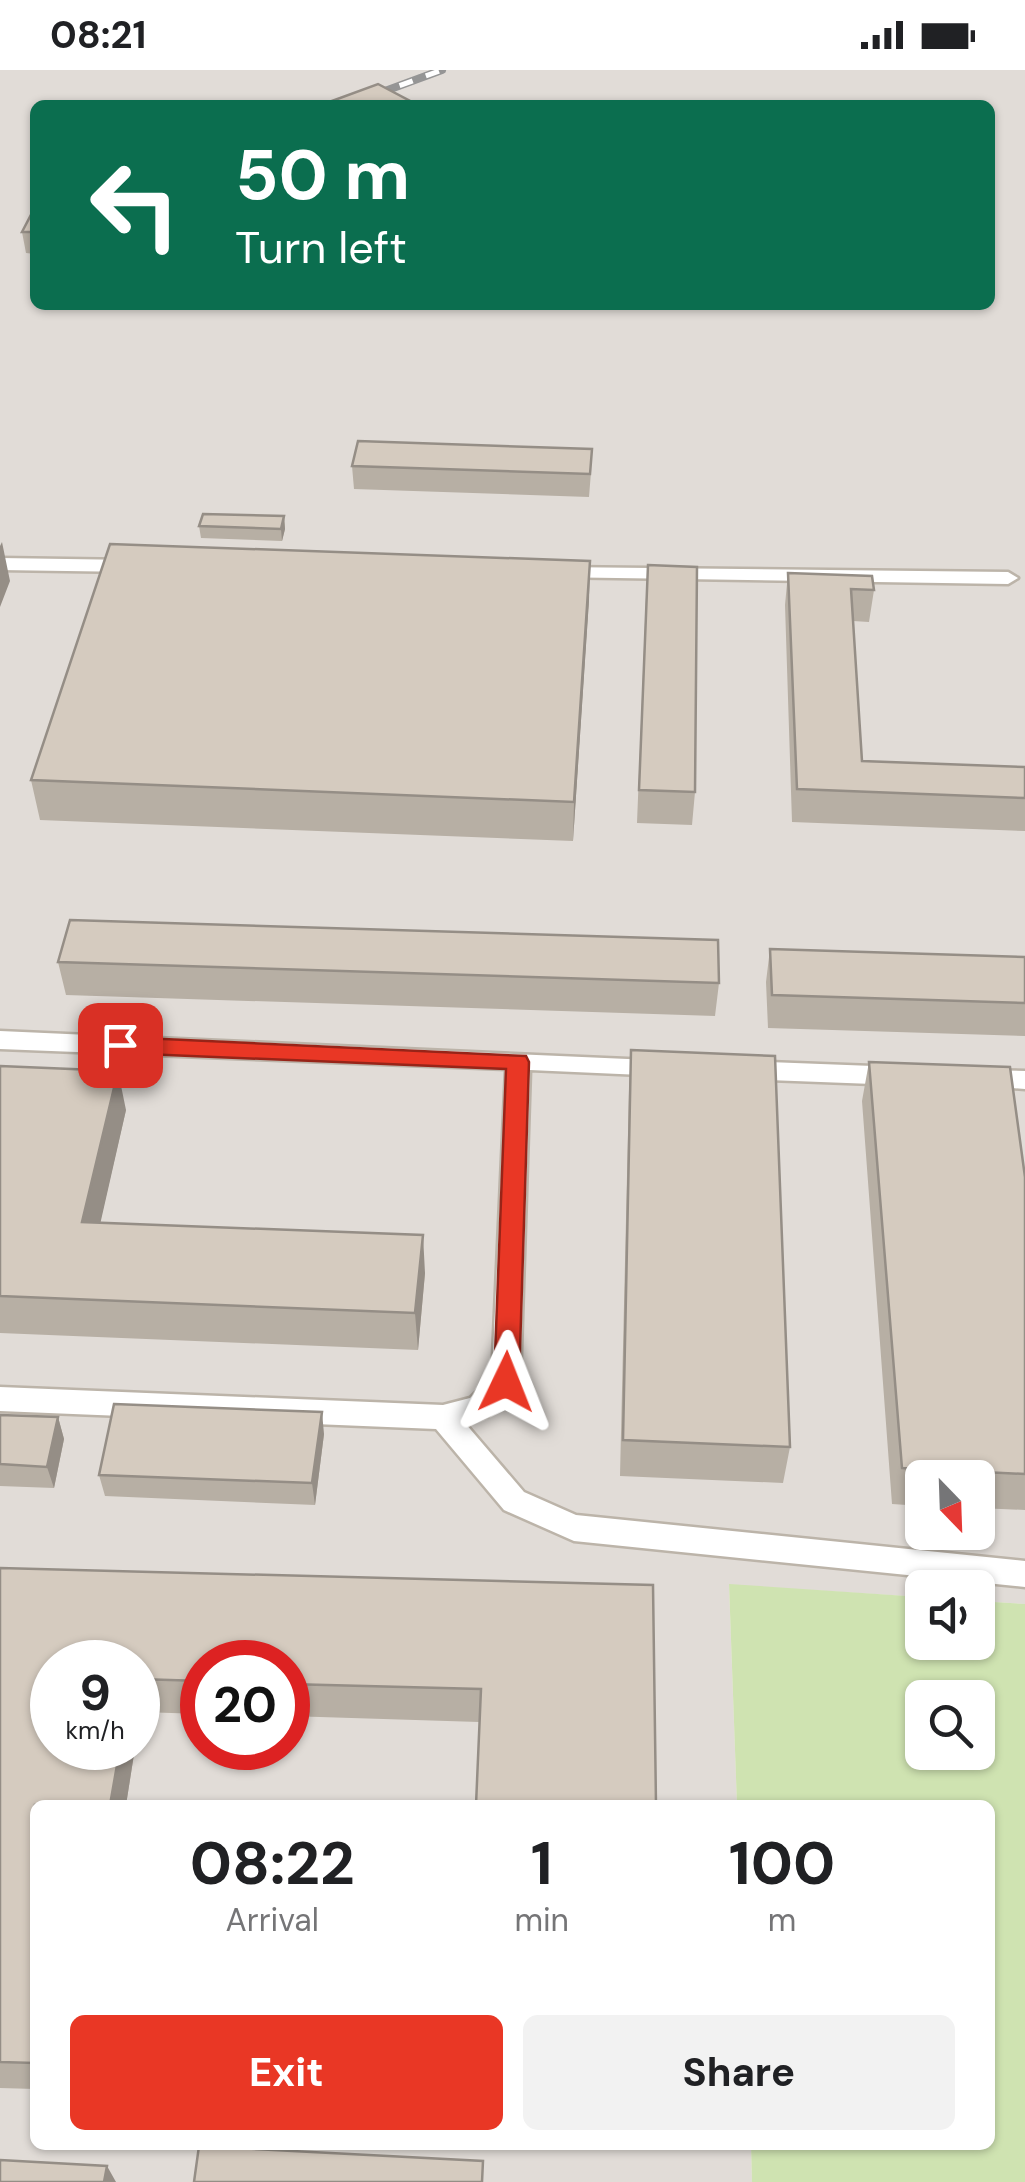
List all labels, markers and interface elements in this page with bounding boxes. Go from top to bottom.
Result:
text: 08:21 [50,10,146,60]
text: 50 m [235,130,410,221]
icon: left [70,140,200,270]
text: Turn left [235,218,407,277]
pin [78,1003,163,1088]
icon: arrive [93,1018,148,1073]
position arrow [454,1330,558,1434]
north arrow [905,1460,995,1550]
map controls [905,1460,995,1770]
button: sound [905,1570,995,1660]
speed limit sign: 20 [180,1640,310,1770]
text: 9 [79,1660,111,1726]
button: search [905,1680,995,1770]
text: km/h [65,1714,125,1747]
text: 08:22 [190,1824,355,1903]
text: 1 [531,1824,553,1903]
text: 100 [729,1824,835,1903]
text: Arrival [226,1899,319,1941]
text: min [514,1899,569,1941]
text: m [768,1899,796,1941]
button: Exit [70,2015,503,2130]
button: Share [523,2015,955,2130]

